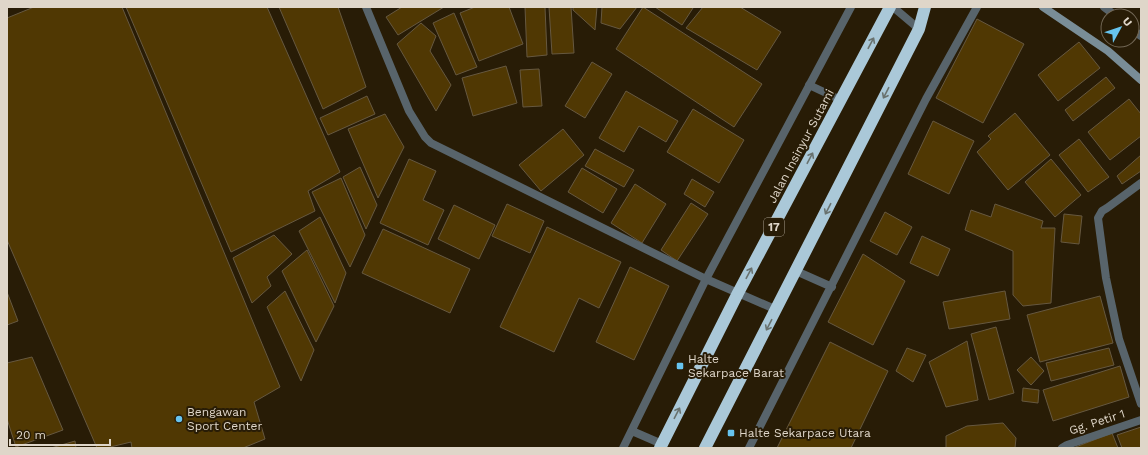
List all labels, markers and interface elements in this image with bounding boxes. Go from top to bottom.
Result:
north arrow [1100,8,1140,48]
text: U [1120,15,1135,29]
one-way arrow [868,37,876,49]
street label: Jalan Insinyur Sutami [765,87,837,205]
one-way arrow [882,87,890,99]
one-way arrow [807,152,815,164]
one-way arrow [823,203,831,215]
road number: 17 [764,218,784,236]
one-way arrow [746,267,753,279]
one-way arrow [764,319,772,331]
place label: Halte Sekarpace Barat [688,352,784,380]
marker: Halte Sekarpace Barat [675,361,685,371]
place label: Bengawan Sport Center [187,405,262,433]
street label: Gg. Petir 1 [1067,406,1127,438]
one-way arrow [674,407,681,419]
marker: Bengawan Sport Center [174,414,184,424]
scale bar [10,421,110,447]
place label: Halte Sekarpace Utara [739,426,871,440]
text: 20 m [16,428,46,442]
marker: Halte Sekarpace Utara [726,428,736,438]

